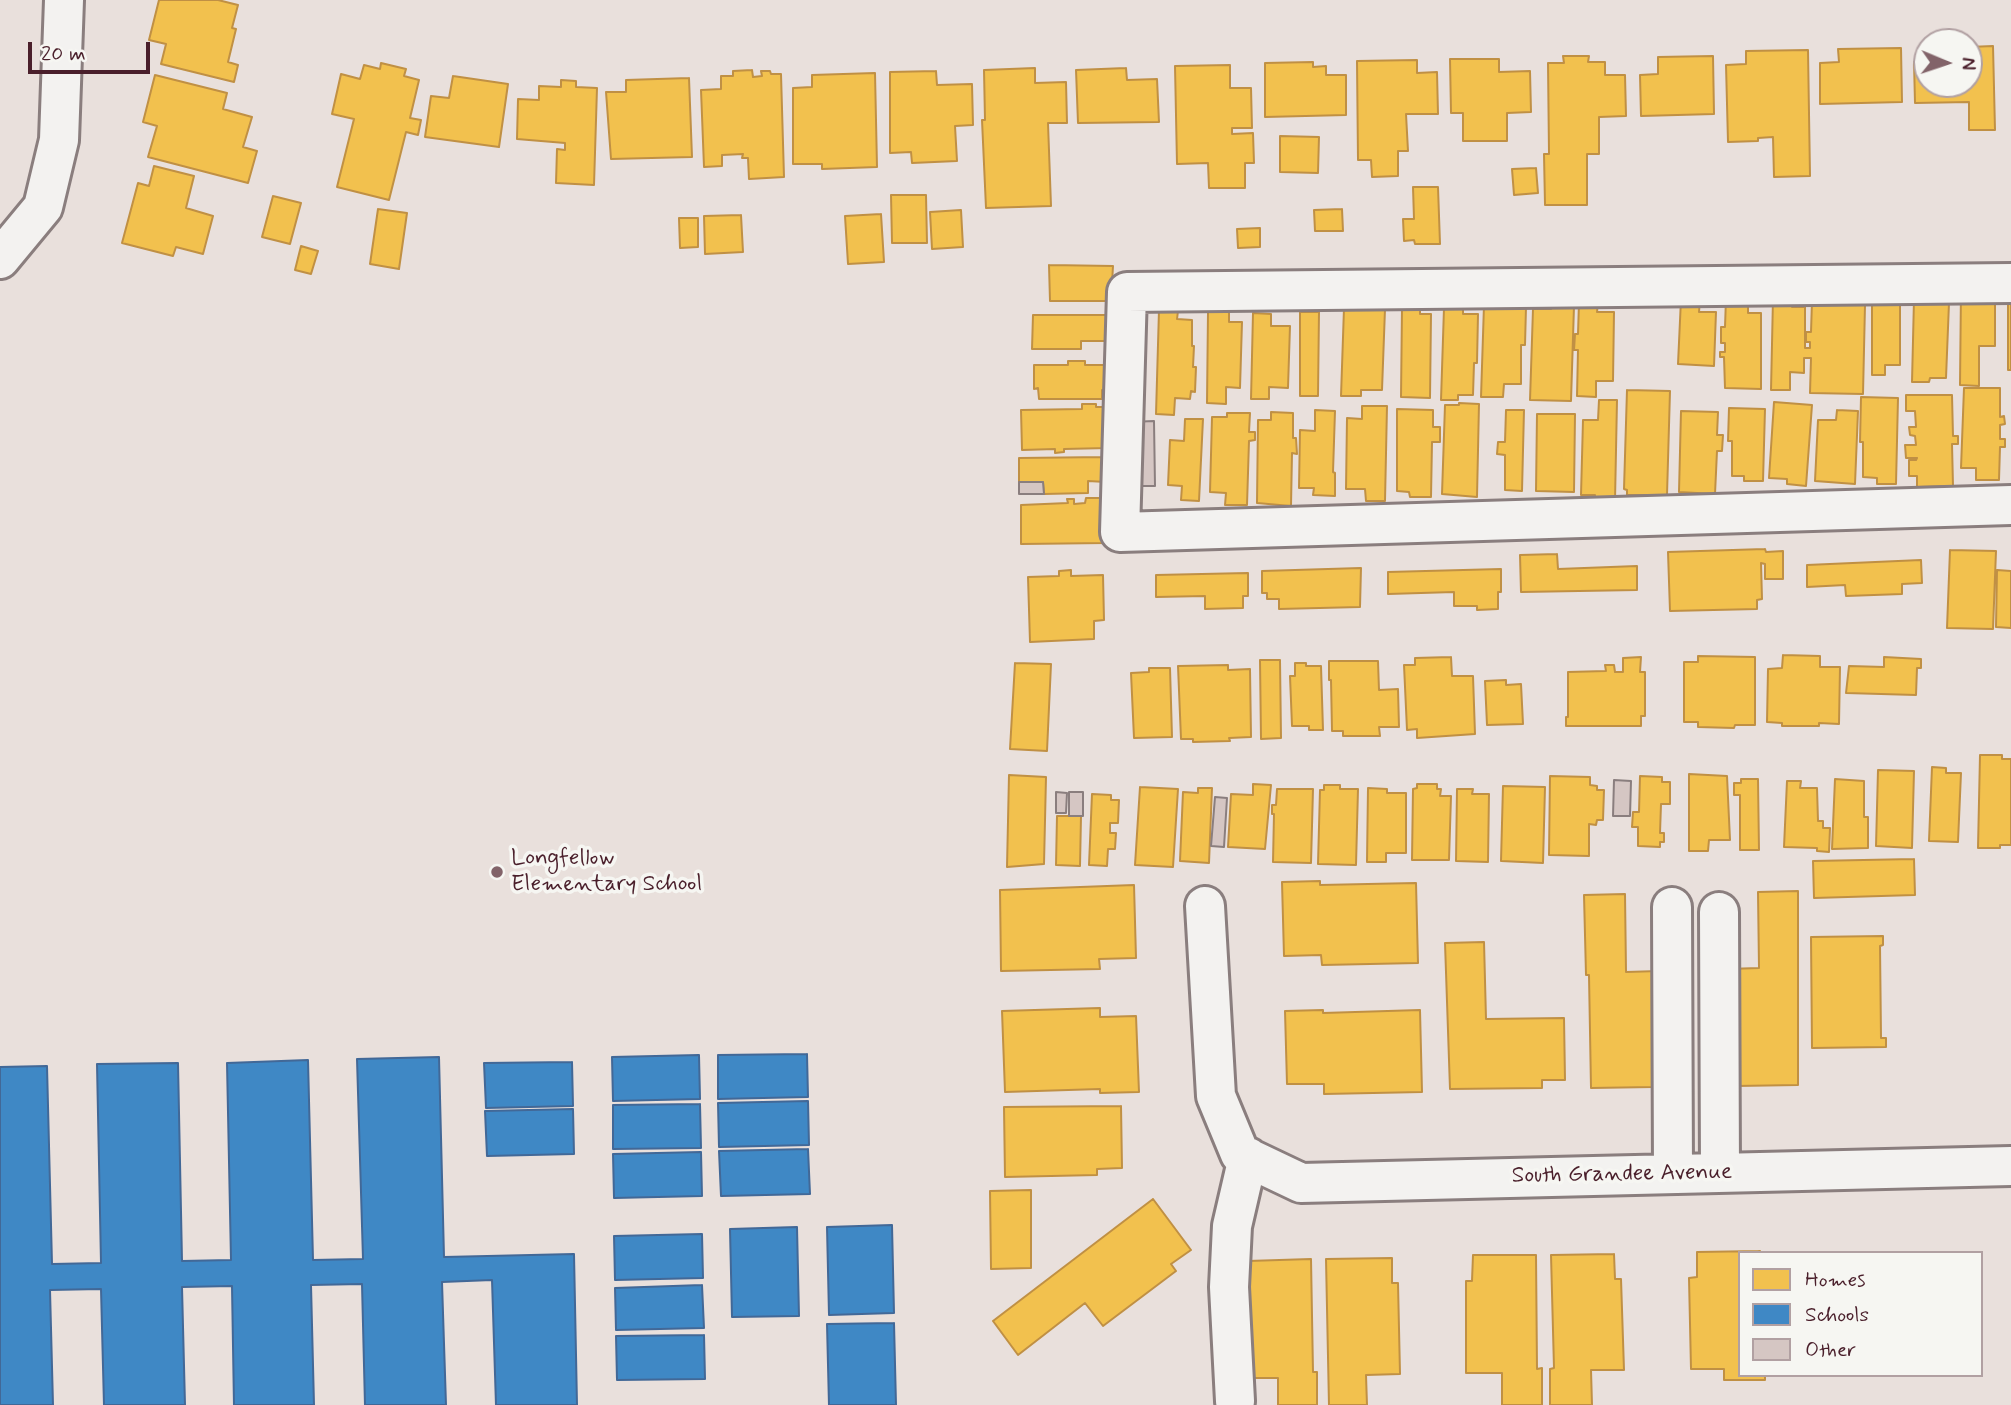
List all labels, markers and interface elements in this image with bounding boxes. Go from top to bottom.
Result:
scale bar [32,28,154,72]
north arrow [1913,28,1983,98]
text: 20 m [41,40,86,68]
text: N [1955,57,1980,70]
place label: Longfellow Elementary School [511,845,702,899]
marker: Longfellow Elementary School [489,864,505,880]
street label: South Grandee Avenue [1511,1159,1733,1191]
legend [1738,1251,1983,1377]
text: Homes [1805,1266,1865,1294]
text: Schools [1805,1301,1869,1329]
text: Other [1805,1336,1856,1364]

